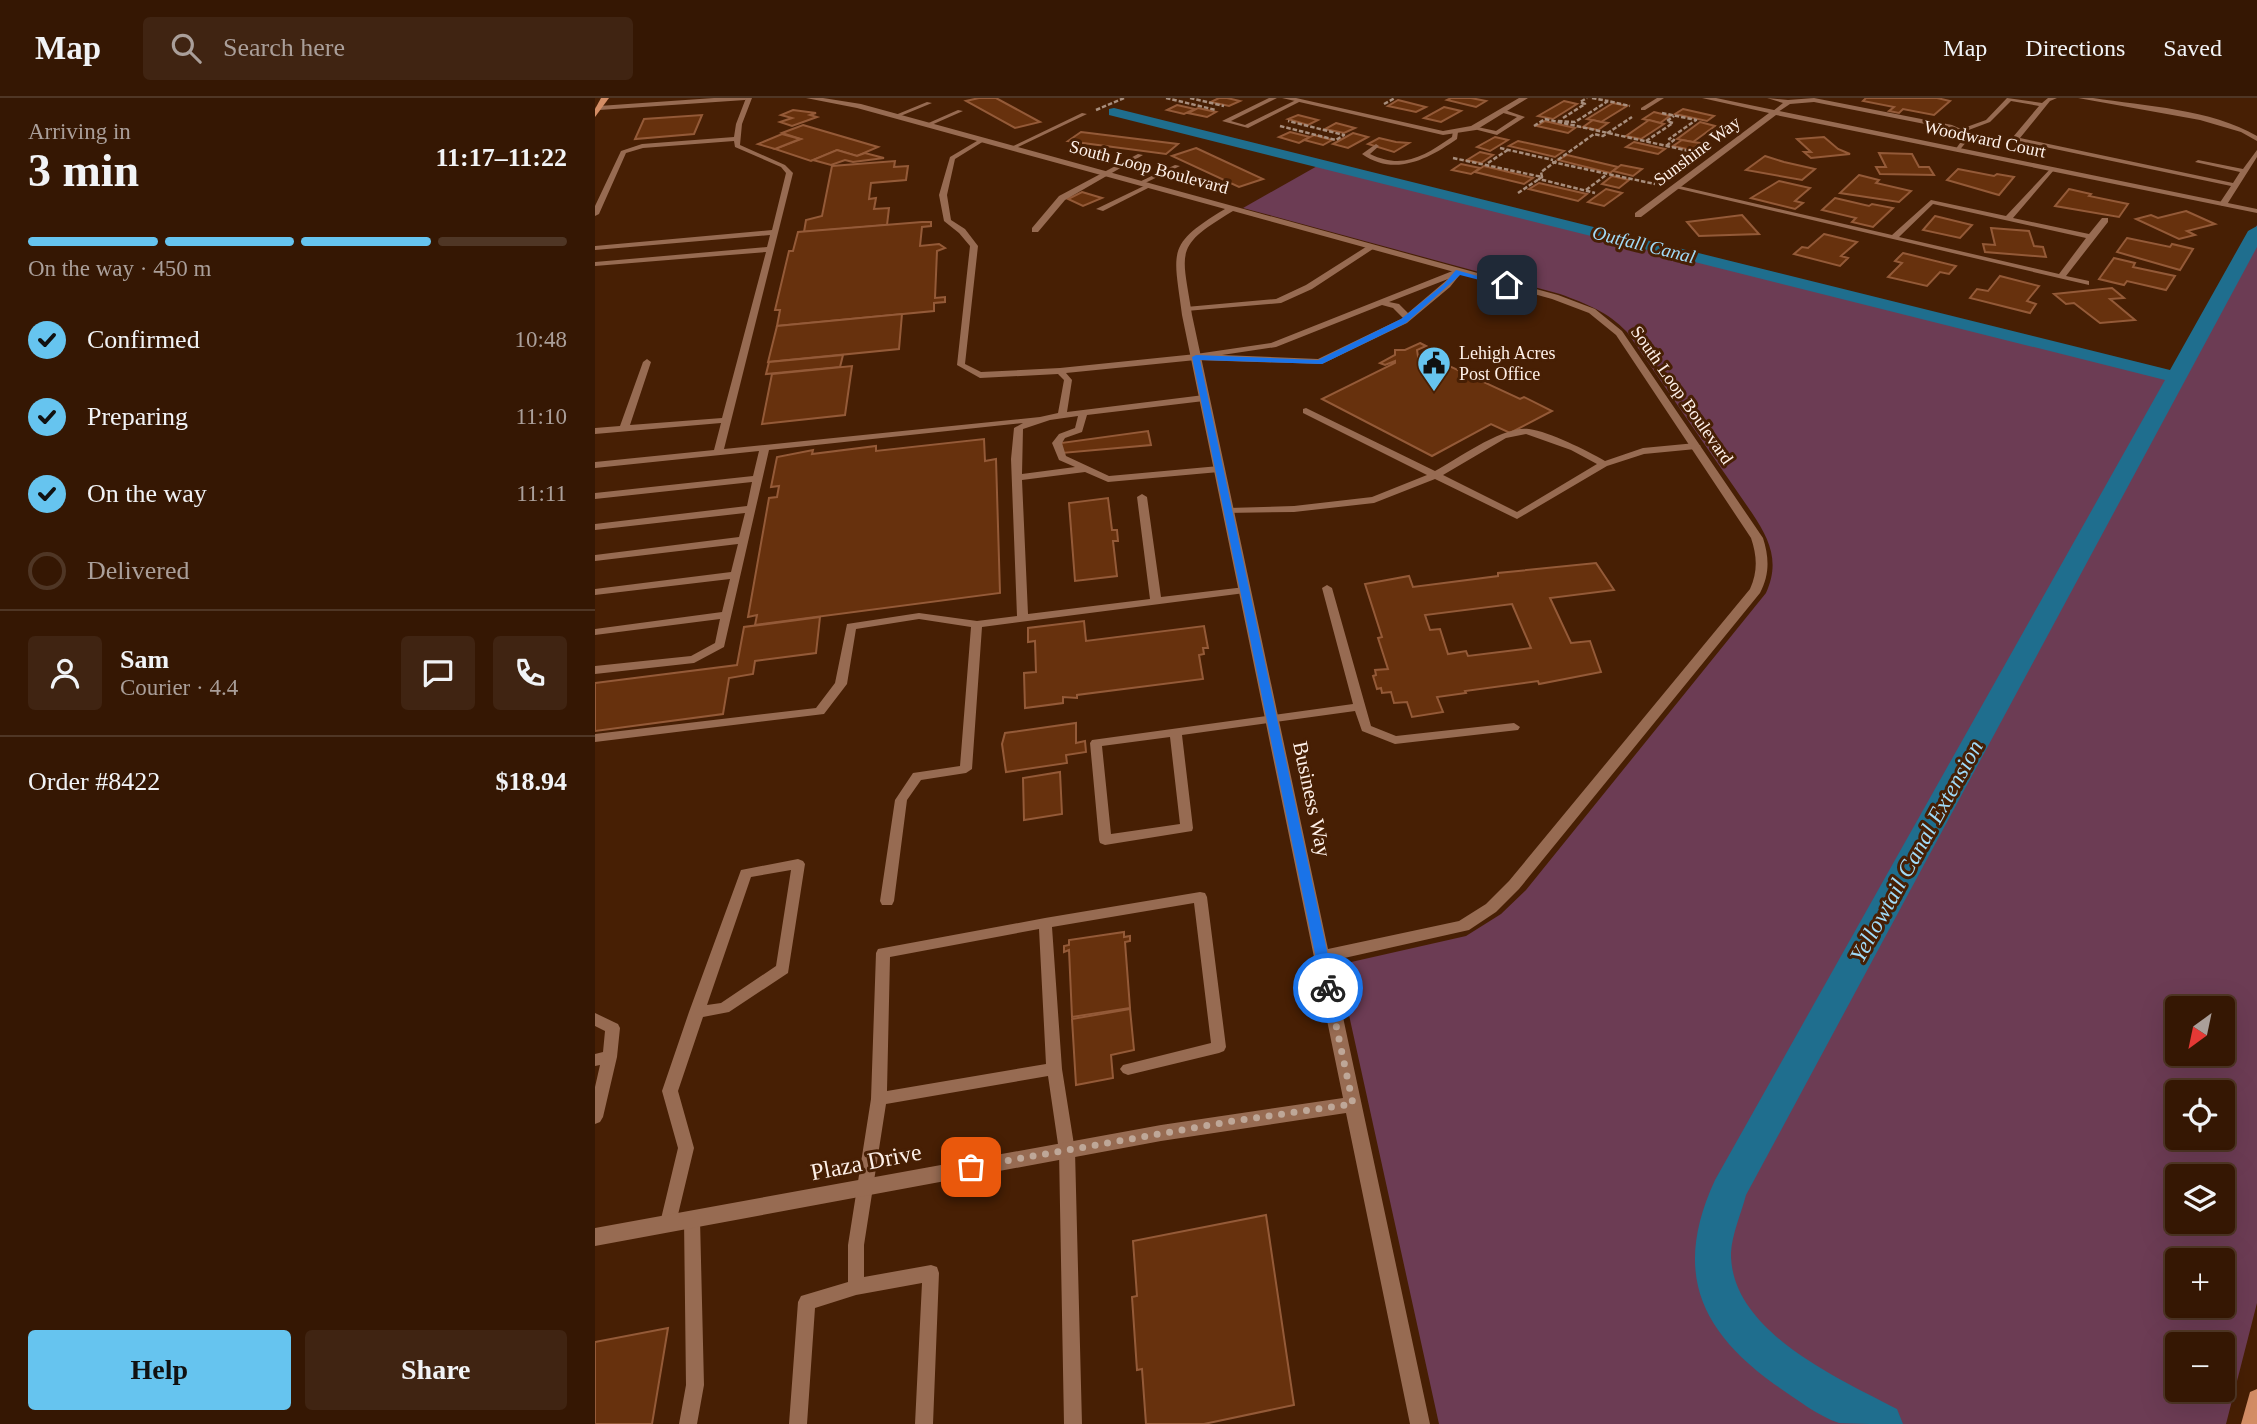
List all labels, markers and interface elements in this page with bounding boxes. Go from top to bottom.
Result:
search box [143,17,633,80]
icon: search [167,29,205,67]
text: Map [35,30,101,66]
text: Search here [223,33,345,62]
text: Map [1943,35,1987,61]
text: Directions [2025,35,2125,61]
text: Saved [2163,35,2222,61]
street label: Sunshine Way [1650,112,1744,190]
street label: Woodward Court [1922,116,2048,162]
text: Arriving in [28,119,131,144]
street label: South Loop Boulevard [1067,136,1231,198]
text: 11:17–11:22 [436,143,567,172]
text: 3 min [28,145,139,196]
water label: Outfall Canal [1590,222,1697,267]
pin [1477,255,1537,315]
text: On the way · 450 m [28,256,211,281]
icon: home [1488,266,1526,304]
icon: check [28,321,66,359]
street label: South Loop Boulevard [1627,322,1737,468]
text: Confirmed [87,325,200,354]
text: 10:48 [515,327,567,352]
place label: Lehigh Acres Post Office [1459,343,1555,384]
public building icon: Lehigh Acres Post Office [1415,344,1453,393]
icon: check [28,398,66,436]
text: Preparing [87,402,188,431]
text: 11:10 [515,404,567,429]
icon: check [28,475,66,513]
text: On the way [87,479,207,508]
text: 11:11 [516,481,567,506]
text: Delivered [87,556,190,585]
button: person [28,636,102,710]
button: chat [401,636,475,710]
button: phone [493,636,567,710]
text: Sam [120,645,169,674]
text: Courier · 4.4 [120,675,238,700]
water label: Yellowtail Canal Extension [1845,736,1988,966]
street label: Business Way [1288,739,1336,859]
text: Order #8422 [28,767,160,796]
text: $18.94 [496,767,567,796]
courier [1293,953,1363,1023]
icon: bike [1309,969,1347,1007]
north arrow [2165,996,2235,1066]
map controls [2165,996,2235,1402]
button: locate [2165,1080,2235,1150]
pin [941,1137,1001,1197]
street label: Plaza Drive [808,1138,924,1186]
icon: bag [952,1148,990,1186]
button: layers [2165,1164,2235,1234]
button: + [2165,1248,2235,1318]
button: Help [28,1330,291,1410]
button: Share [305,1330,567,1410]
button: − [2165,1332,2235,1402]

